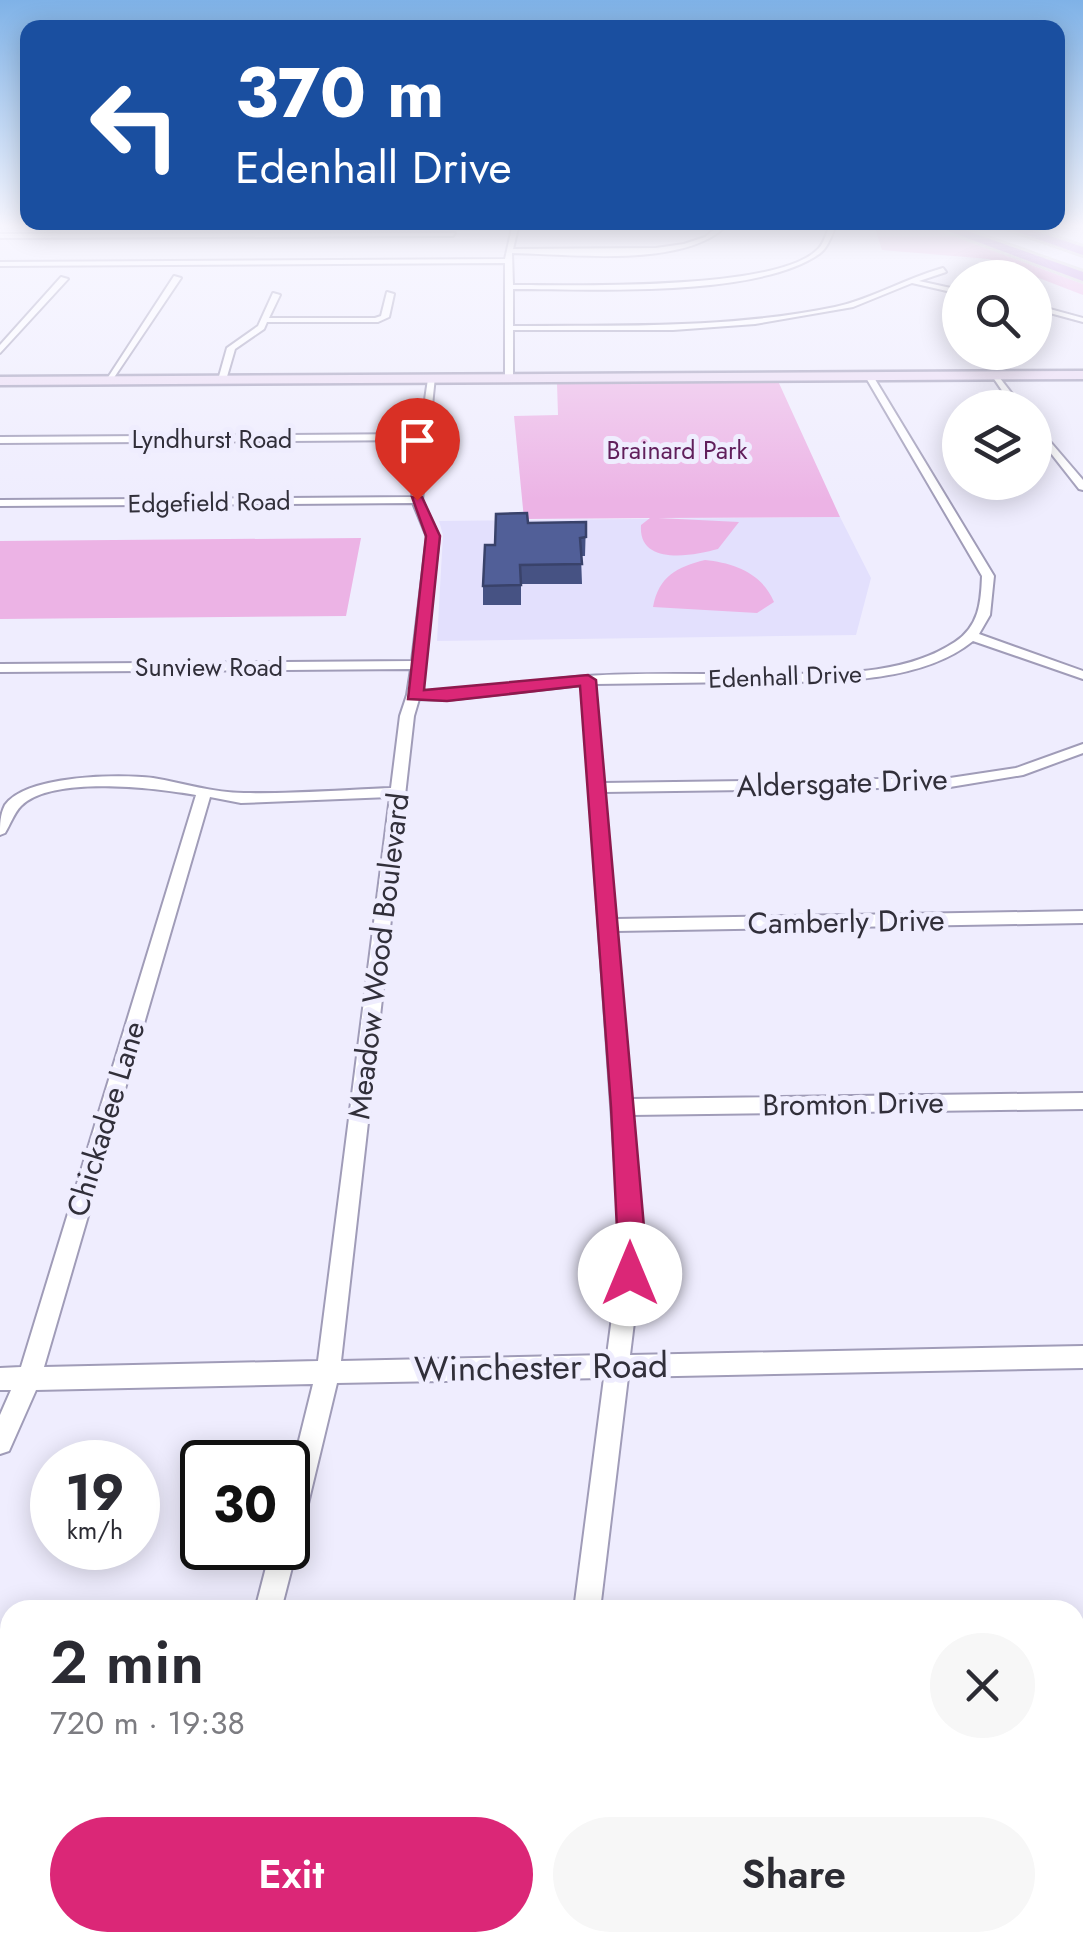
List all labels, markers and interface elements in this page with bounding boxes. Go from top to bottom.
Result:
text: 370 m [235,42,444,143]
icon: left [70,60,200,190]
text: Edenhall Drive [235,135,512,200]
map controls [942,260,1052,500]
button: search [942,260,1052,370]
button: layers [942,390,1052,500]
pin [375,398,460,501]
icon: arrive [390,413,445,468]
street label: Lyndhurst Road [132,421,292,457]
park label: Brainard Park [606,432,748,468]
street label: Edgefield Road [127,483,291,521]
street label: Sunview Road [135,649,283,685]
street label: Edenhall Drive [708,655,862,697]
street label: Aldersgate Drive [736,757,948,808]
street label: Meadow Wood Boulevard [337,790,420,1122]
street label: Camberly Drive [747,898,945,945]
street label: Chickadee Lane [55,1016,156,1222]
street label: Bromton Drive [762,1080,944,1127]
position arrow [578,1222,682,1326]
street label: Winchester Road [414,1340,668,1394]
speed limit sign: 30 [180,1440,310,1570]
text: 19 [66,1456,124,1529]
text: km/h [67,1512,123,1548]
text: 2 min [50,1619,204,1706]
button: close [930,1633,1035,1738]
text: 720 m · 19:38 [50,1700,245,1746]
button: Exit [50,1817,533,1932]
button: Share [553,1817,1035,1932]

